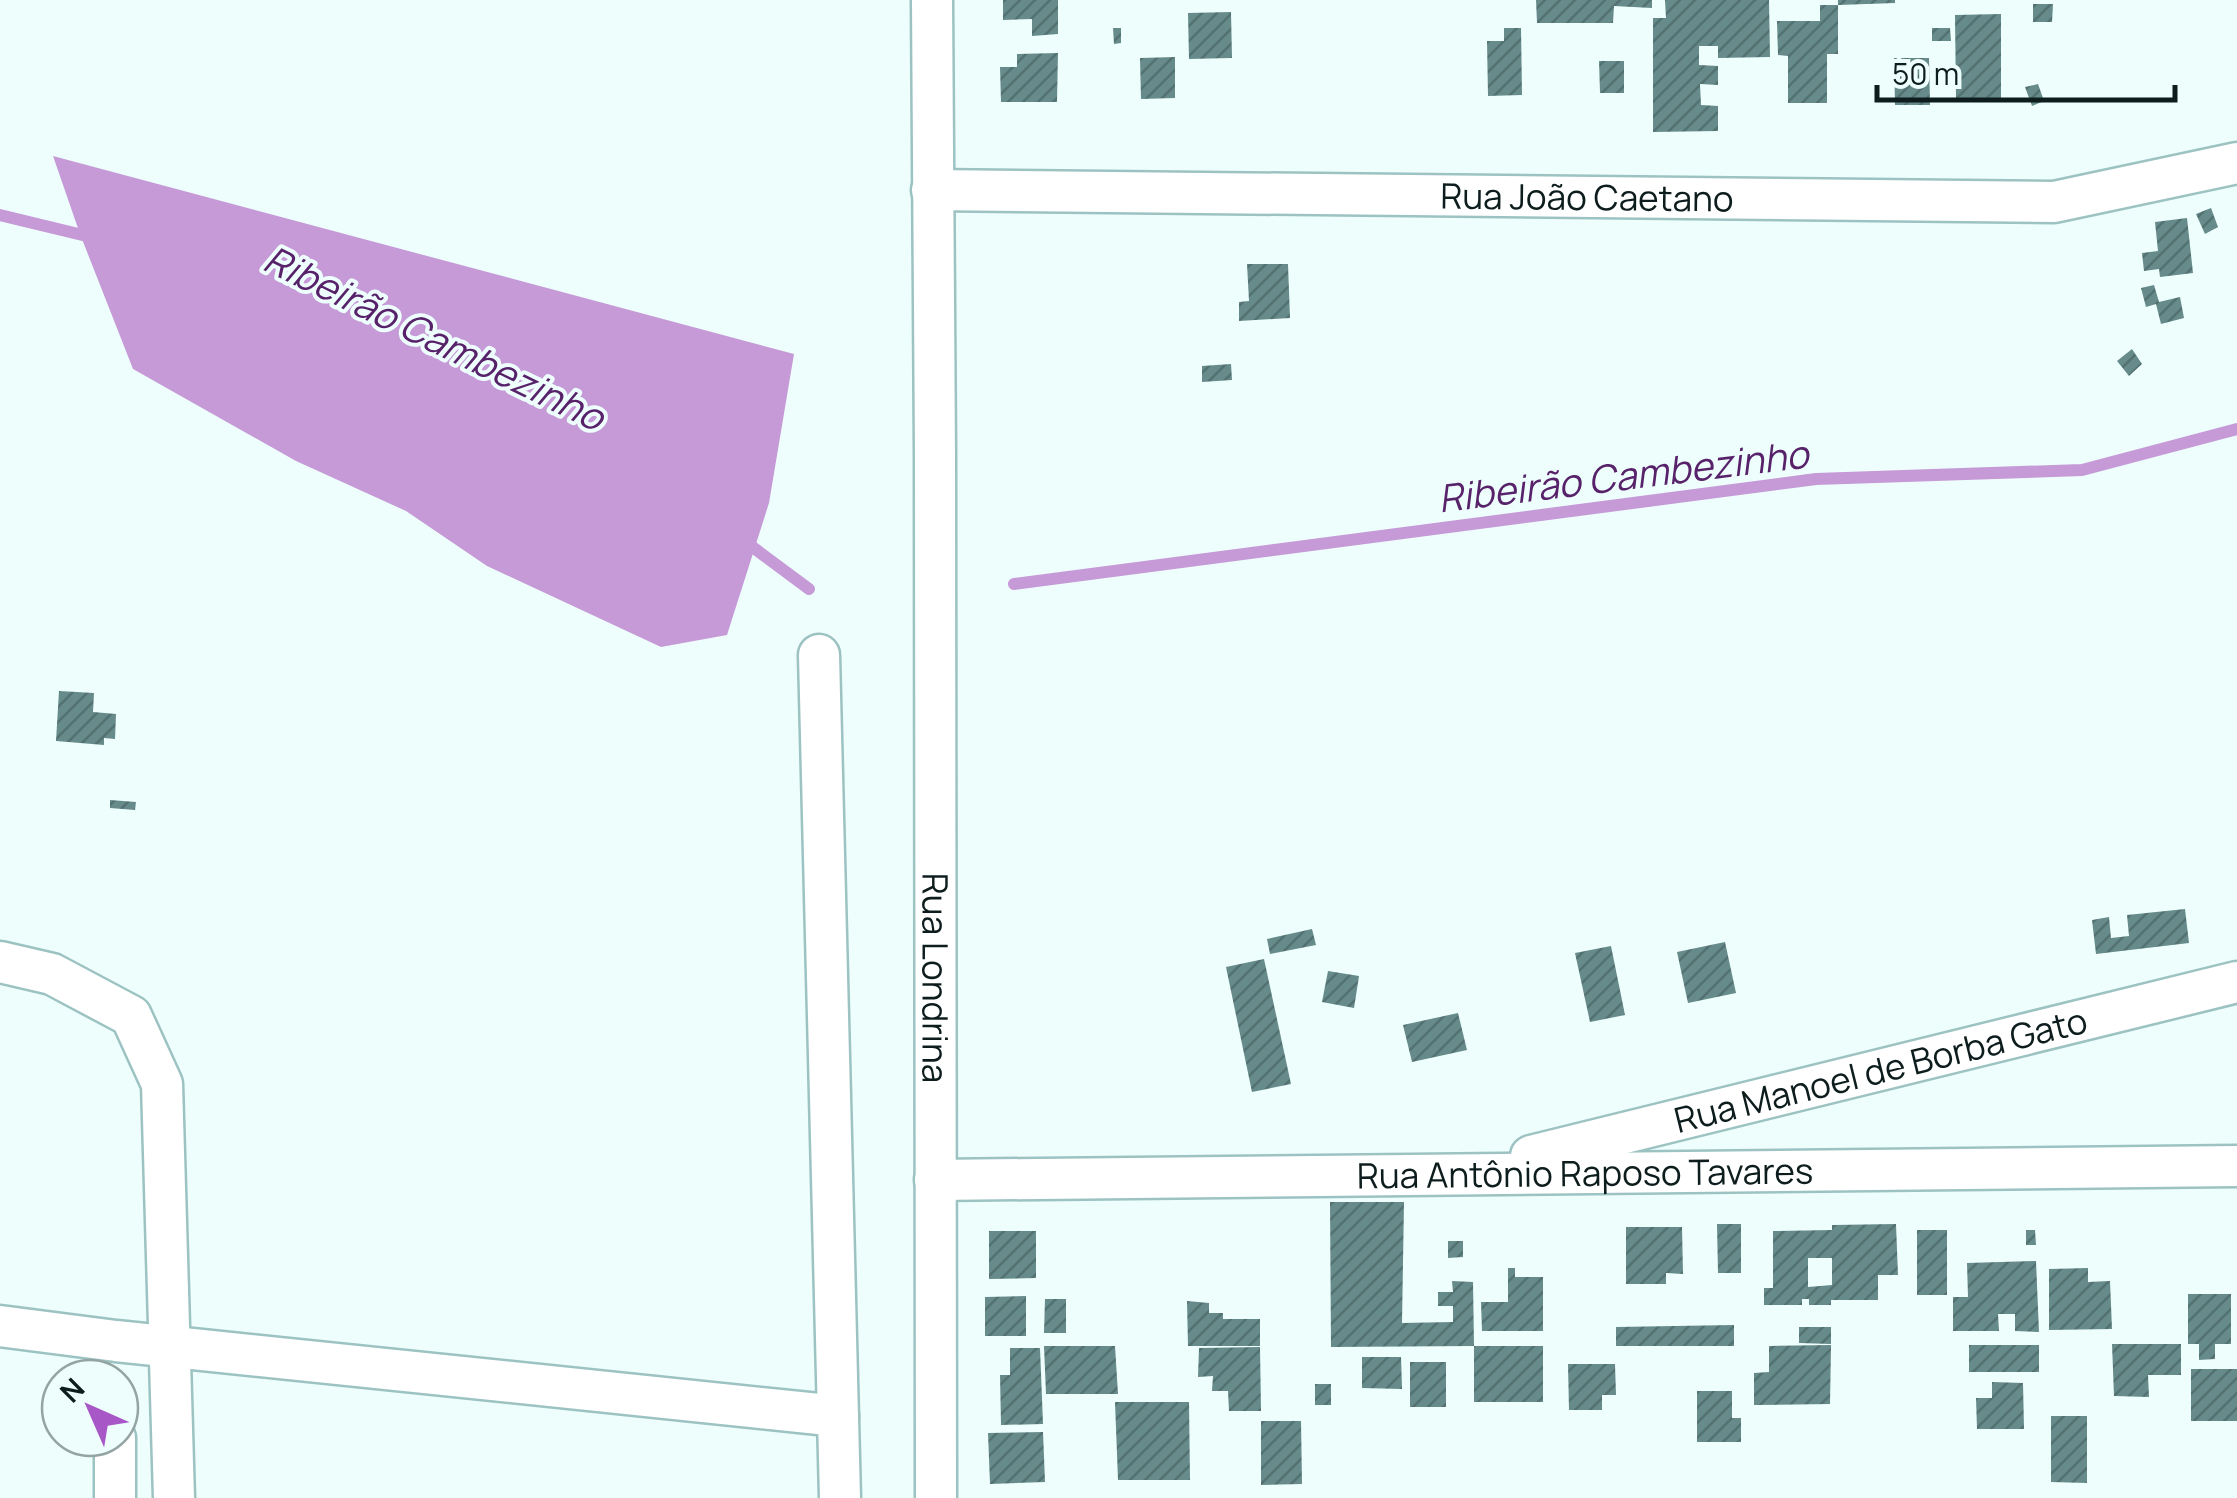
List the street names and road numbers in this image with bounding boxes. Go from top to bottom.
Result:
street label: Rua João Caetano [1440,171,1734,223]
street label: Rua Londrina [911,873,960,1083]
street label: Rua Manoel de Borba Gato [1669,996,2092,1144]
street label: Rua Antônio Raposo Tavares [1357,1147,1813,1199]

